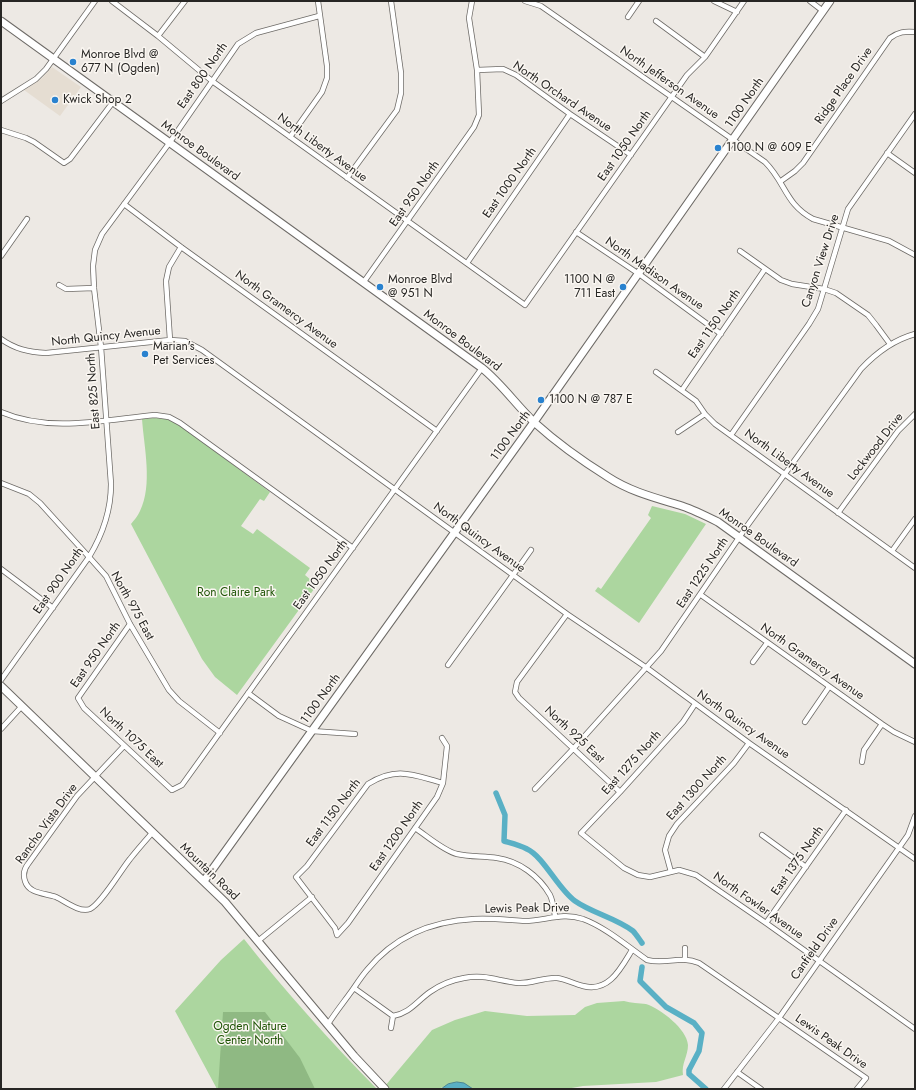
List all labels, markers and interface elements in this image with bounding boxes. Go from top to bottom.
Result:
street label: East 800 North [175,40,231,112]
street label: North Jefferson Avenue [617,43,721,123]
street label: Ridge Place Drive [812,45,876,127]
place label: Monroe Blvd @ 677 N (Ogden) [81,48,160,76]
marker: Monroe Blvd @ 677 N (Ogden) [68,57,78,67]
street label: North Orchard Avenue [510,59,614,135]
street label: 1100 North [722,75,768,131]
place label: Kwick Shop 2 [63,93,132,107]
marker: Kwick Shop 2 [50,95,60,105]
street label: East 1050 North [595,108,655,184]
street label: North Liberty Avenue [274,111,370,185]
street label: Monroe Boulevard [158,118,242,184]
place label: 1100 N @ 609 E [726,141,812,155]
marker: 1100 N @ 609 E [713,143,723,153]
street label: East 1000 North [480,145,540,221]
street label: East 950 North [387,158,443,230]
street label: Canyon View Drive [799,213,843,309]
street label: North Madison Avenue [602,235,706,313]
street label: North Gramercy Avenue [232,268,340,352]
place label: Monroe Blvd @ 951 N [388,273,452,301]
place label: 1100 N @ 711 East [564,273,615,301]
marker: Monroe Blvd @ 951 N [375,282,385,292]
marker: 1100 N @ 711 East [618,282,628,292]
street label: East 1150 North [686,287,744,361]
street label: Monroe Boulevard [420,307,504,375]
street label: North Quincy Avenue [51,324,161,350]
place label: Marian's Pet Services [153,340,214,368]
marker: Marian's Pet Services [140,349,150,359]
street label: East 825 North [84,352,104,430]
place label: 1100 N @ 787 E [549,393,633,407]
marker: 1100 N @ 787 E [536,395,546,405]
street label: 1100 North [488,408,534,464]
street label: Lockwood Drive [845,411,907,483]
street label: North Liberty Avenue [741,427,837,501]
street label: North Quincy Avenue [430,500,528,576]
street label: Monroe Boulevard [716,505,800,571]
street label: East 1225 North [674,535,732,611]
street label: East 1050 North [291,537,351,613]
street label: East 900 North [31,545,87,617]
street label: North 975 East [107,569,157,643]
park label: Ron Claire Park [197,586,275,600]
street label: East 950 North [68,619,124,691]
street label: North Gramercy Avenue [757,621,867,703]
street label: 1100 North [298,671,344,727]
street label: North Quincy Avenue [694,688,792,762]
street label: North 925 East [541,703,607,767]
street label: North 1075 East [96,705,166,771]
street label: East 1275 North [599,728,665,798]
street label: East 1300 North [664,752,730,824]
street label: East 1150 North [304,776,364,850]
street label: Rancho Vista Drive [13,781,81,867]
street label: East 1200 North [367,798,427,874]
street label: East 1375 North [769,824,827,898]
street label: Mountain Road [177,840,241,904]
street label: North Fowler Avenue [710,869,806,943]
street label: Lewis Peak Drive [484,901,570,917]
street label: Canfield Drive [788,915,842,983]
street label: Lewis Peak Drive [792,1012,870,1072]
park label: Ogden Nature Center North [213,1020,287,1048]

